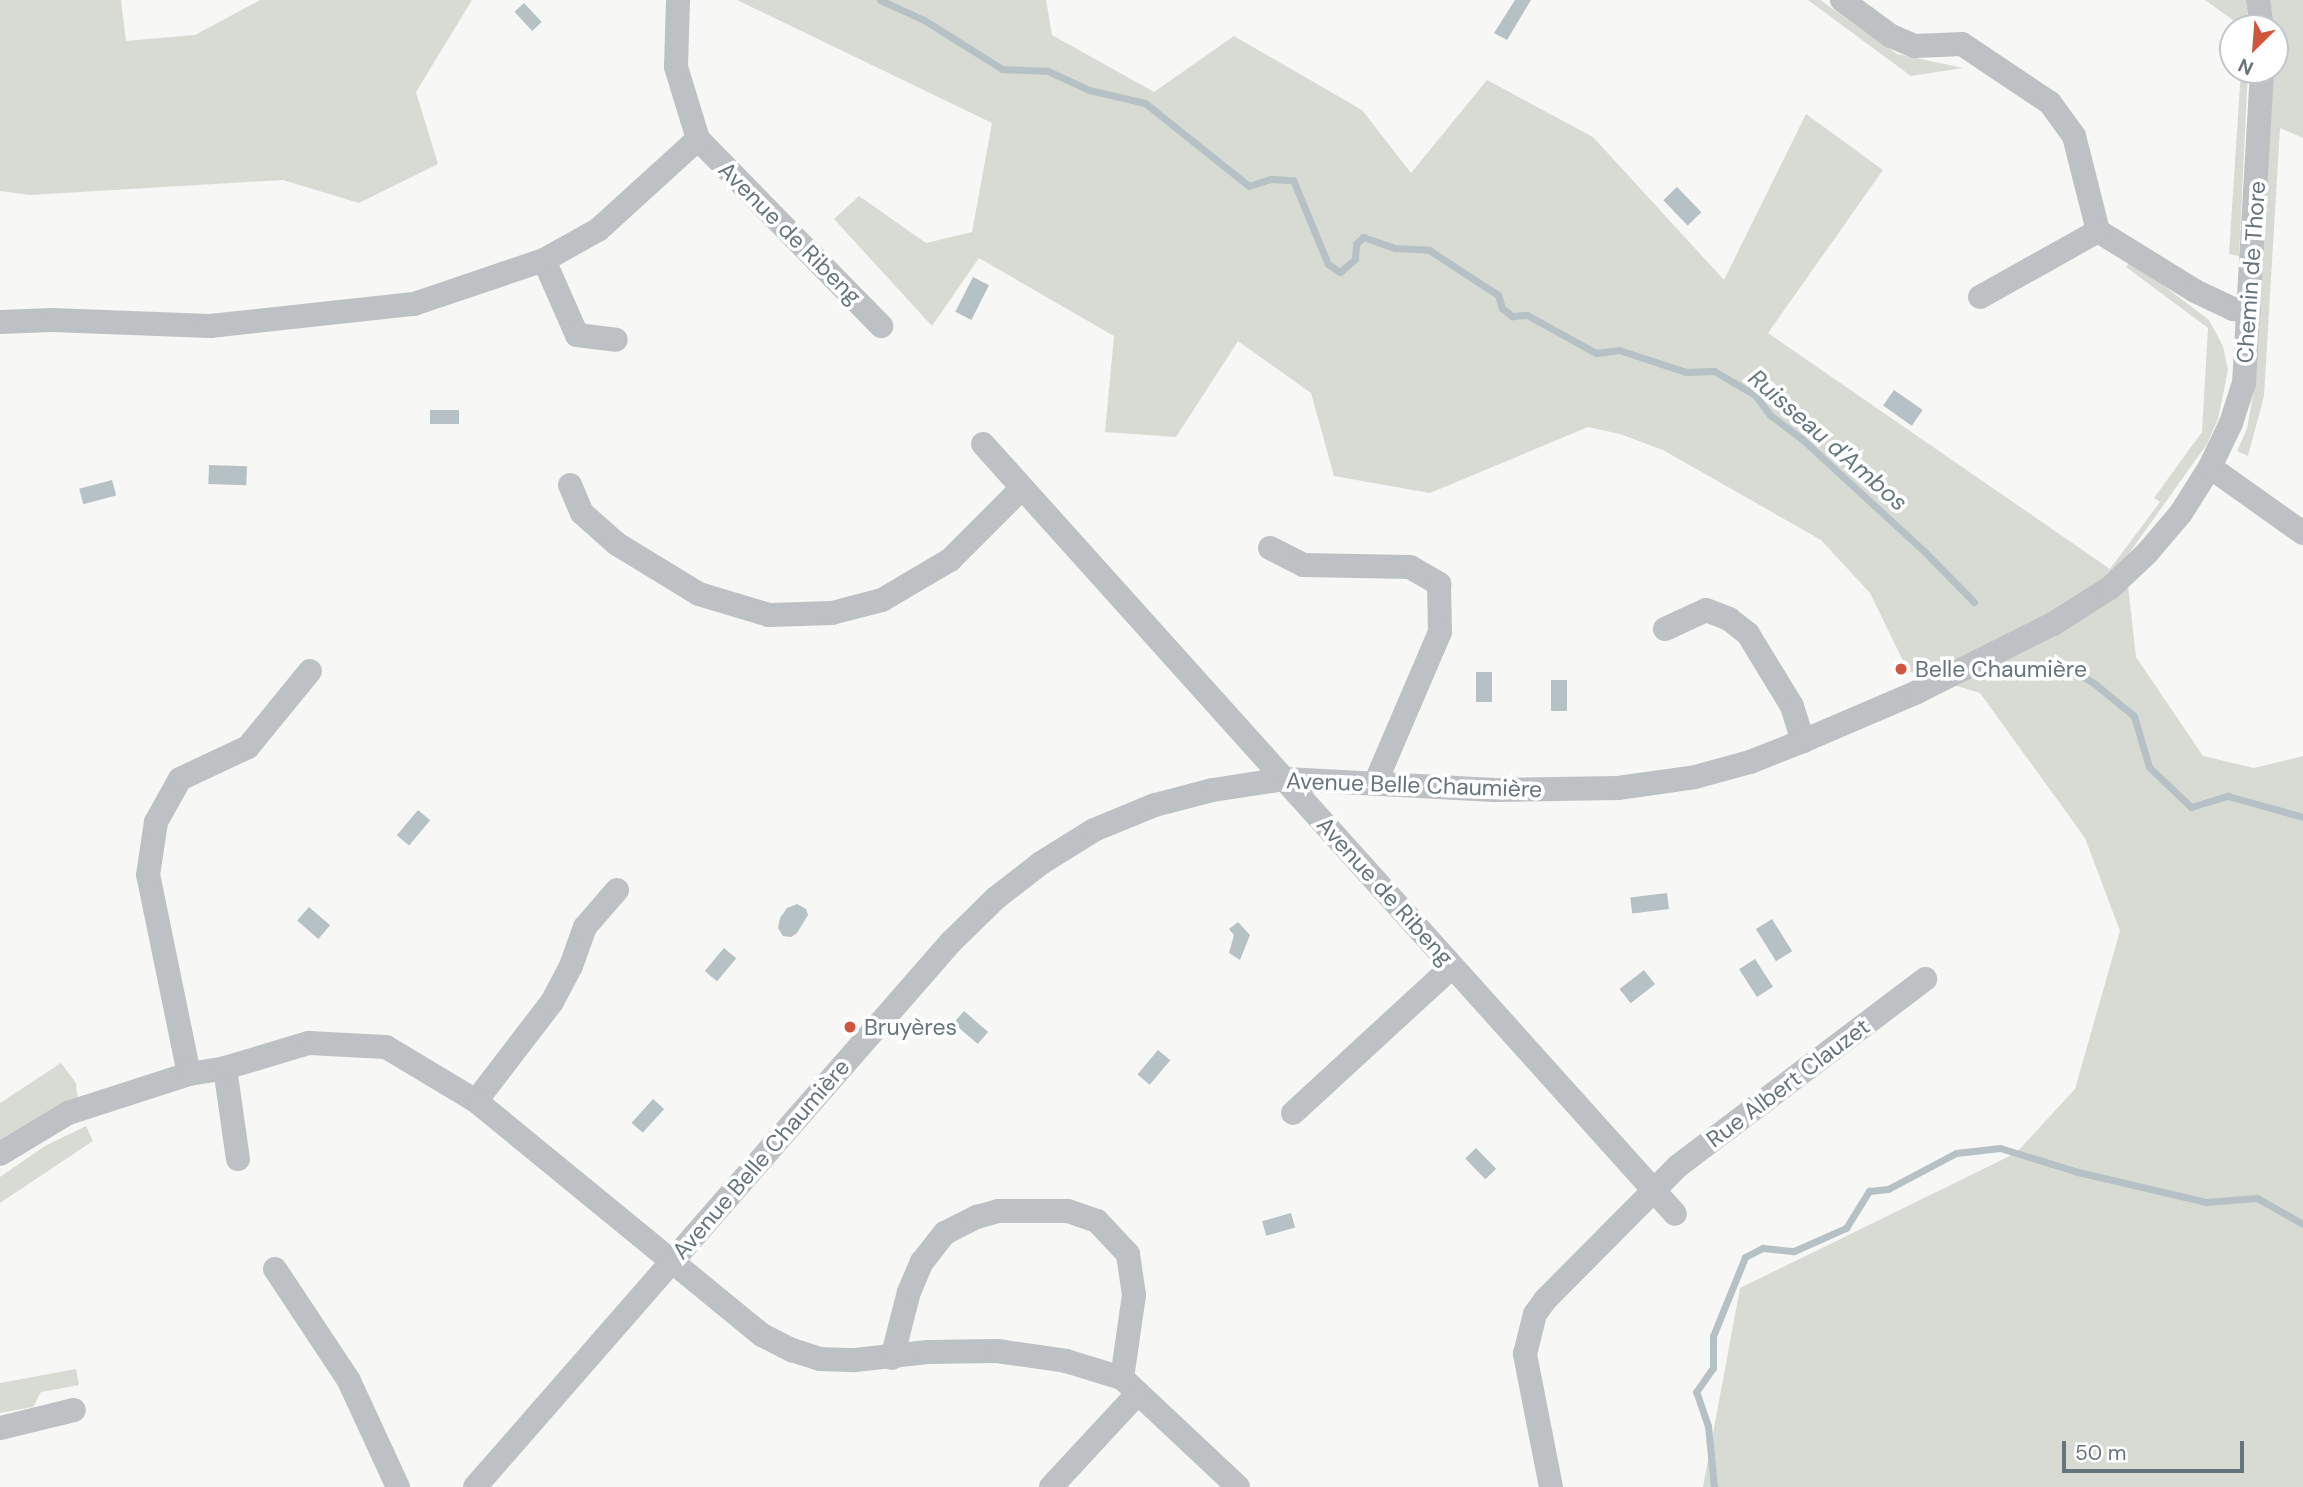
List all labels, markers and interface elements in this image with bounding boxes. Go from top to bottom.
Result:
north arrow [2219,14,2289,84]
text: N [2234,52,2257,81]
street label: Avenue de Ribeng [713,156,867,310]
street label: Chemin de Thore [2231,180,2271,364]
water label: Ruisseau d'Ambos [1743,363,1913,517]
place label: Belle Chaumière [1915,655,2087,683]
marker: Belle Chaumière [1893,661,1909,677]
street label: Avenue Belle Chaumière [1285,767,1543,803]
street label: Avenue de Ribeng [1311,811,1459,971]
place label: Bruyères [864,1013,957,1041]
street label: Rue Albert Clauzet [1701,1013,1875,1153]
marker: Bruyères [842,1019,858,1035]
street label: Avenue Belle Chaumière [667,1053,855,1265]
scale bar [2065,1428,2247,1472]
text: 50 m [2075,1439,2126,1467]

